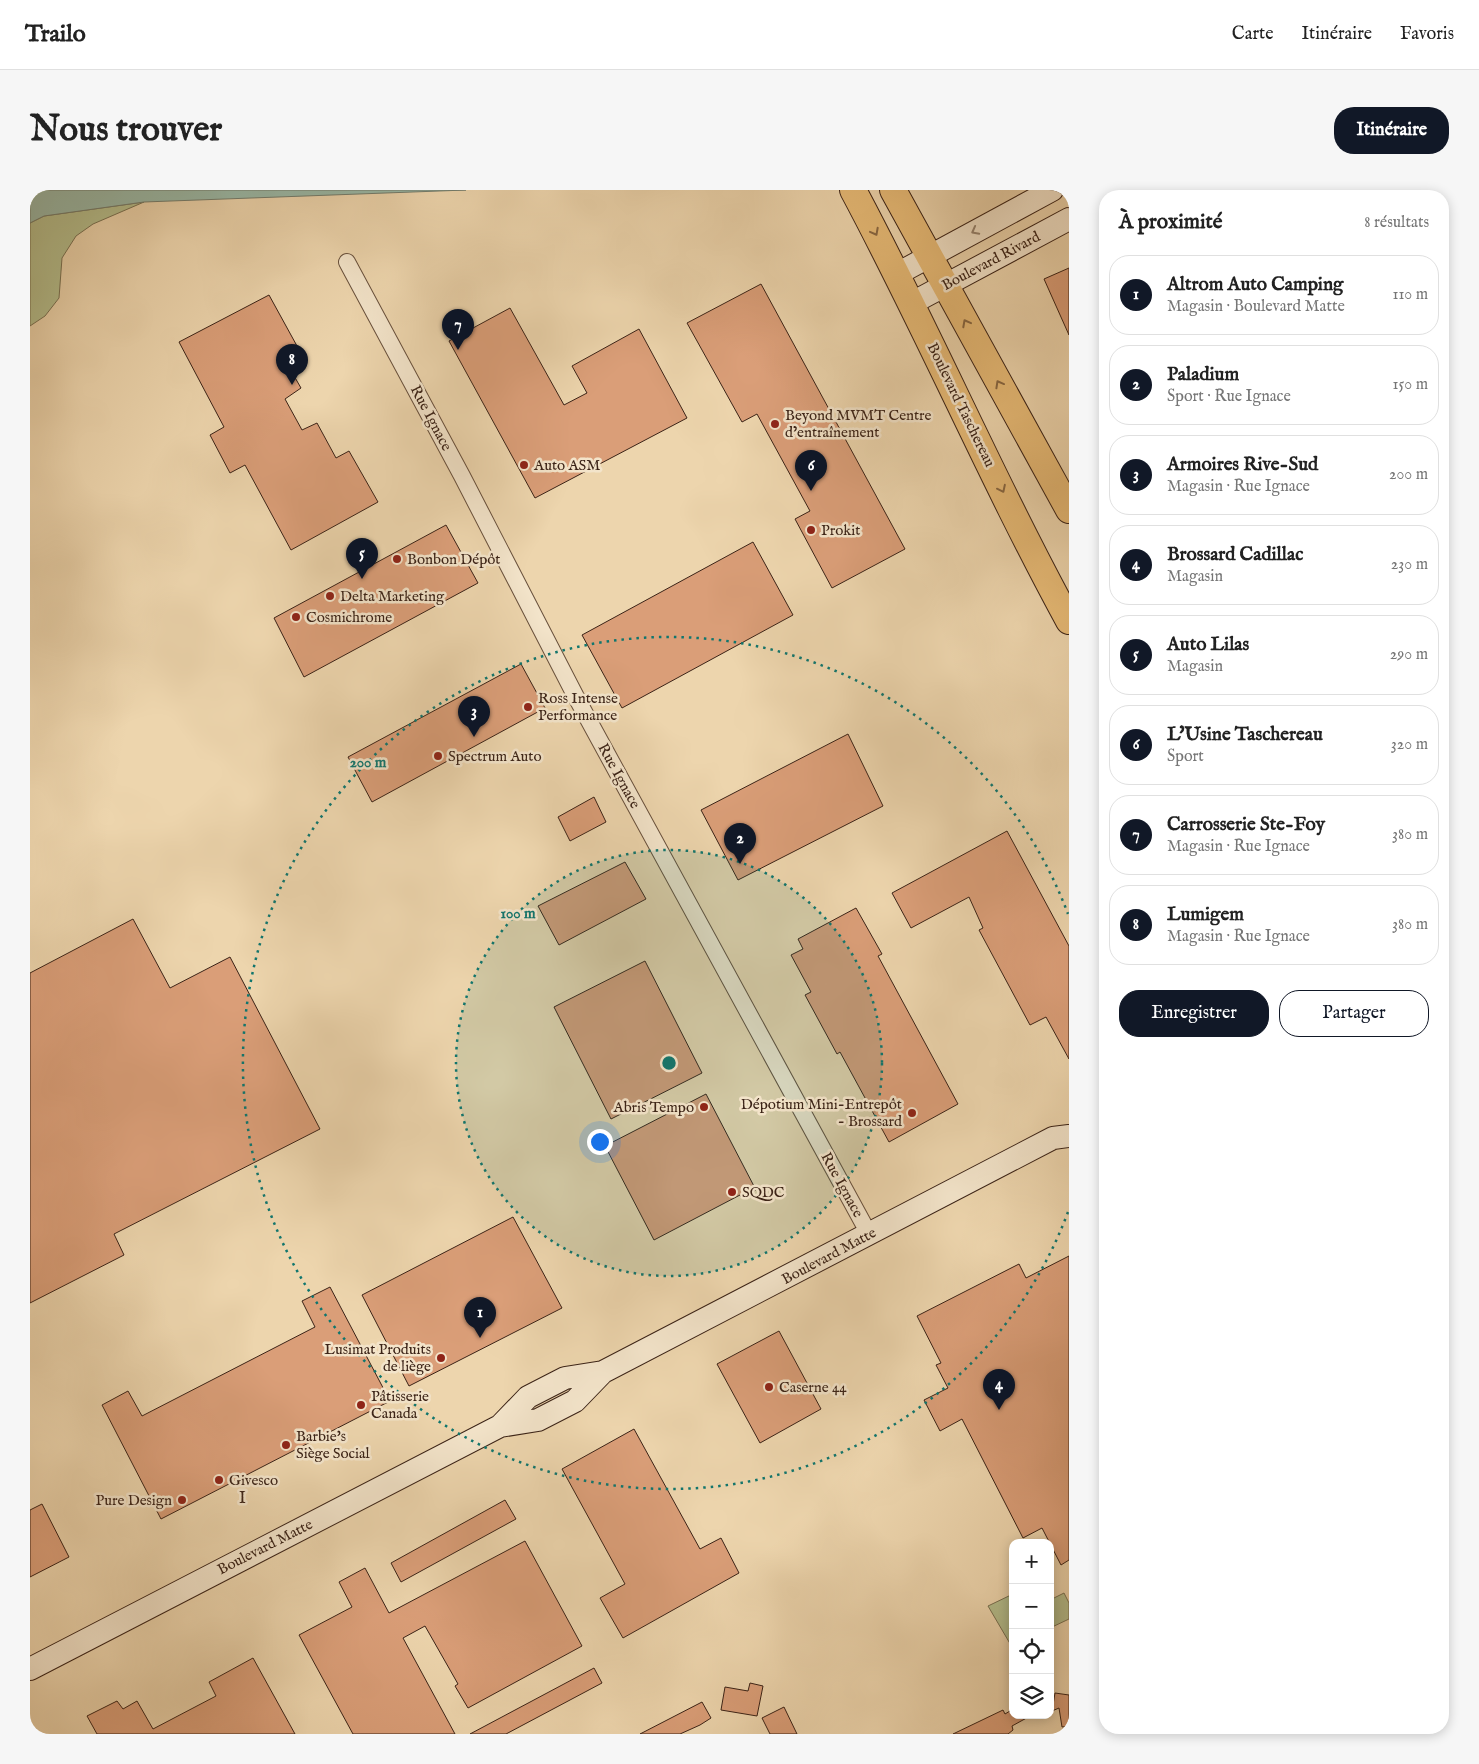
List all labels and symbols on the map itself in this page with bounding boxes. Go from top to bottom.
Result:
one-way arrow [972,225,981,235]
one-way arrow [869,227,879,236]
street label: Boulevard Rivard [939,227,1044,295]
pin: 7 [442,309,474,350]
one-way arrow [962,319,972,328]
street label: Boulevard Taschereau [923,340,999,470]
pin: 8 [276,344,308,385]
one-way arrow [995,380,1005,389]
street label: Rue Ignace [406,382,456,454]
place label: Beyond MVMT Centre d’entraînement [785,406,932,442]
marker: Beyond MVMT Centre d’entraînement [769,418,781,430]
pin: 6 [795,450,827,491]
place label: Auto ASM [533,456,600,475]
marker: Auto ASM [518,459,530,471]
one-way arrow [996,484,1006,493]
place label: Prokit [821,521,860,540]
marker: Prokit [805,524,817,536]
pin: 5 [346,538,378,579]
place label: Bonbon Dépôt [407,550,501,569]
marker: Bonbon Dépôt [391,553,403,565]
place label: Delta Marketing [340,587,445,606]
marker: Delta Marketing [324,590,336,602]
place label: Cosmichrome [306,608,392,627]
marker: Cosmichrome [290,611,302,623]
place label: Ross Intense Performance [538,689,618,725]
pin: 3 [458,696,490,737]
marker: Ross Intense Performance [522,701,534,713]
street label: Rue Ignace [593,740,645,812]
place label: Spectrum Auto [448,747,542,766]
marker: Spectrum Auto [432,750,444,762]
text: 200 m [350,753,387,772]
pin: 2 [724,823,756,864]
text: 100 m [500,904,536,923]
centre of rings [660,1054,678,1072]
place label: Dépotium Mini-Entrepôt - Brossard [741,1095,903,1131]
place label: Abris Tempo [613,1098,694,1117]
marker: Abris Tempo [698,1101,710,1113]
marker: Dépotium Mini-Entrepôt - Brossard [906,1107,918,1119]
your location [587,1129,613,1155]
street label: Rue Ignace [816,1149,868,1221]
place label: SQDC [742,1183,785,1202]
marker: SQDC [726,1186,738,1198]
street label: Boulevard Matte [778,1223,880,1289]
pin: 1 [464,1297,496,1338]
place label: Lusimat Produits de liège [324,1340,431,1376]
marker: Lusimat Produits de liège [435,1352,447,1364]
pin: 4 [983,1369,1015,1410]
place label: Caserne 44 [779,1378,847,1397]
marker: Caserne 44 [763,1381,775,1393]
place label: Pâtisserie Canada [371,1387,429,1423]
marker: Pâtisserie Canada [355,1399,367,1411]
place label: Barbie's Siège Social [296,1427,371,1463]
marker: Barbie's Siège Social [280,1439,292,1451]
place label: Givesco [229,1471,278,1490]
marker: Givesco [213,1474,225,1486]
district label: I [239,1489,247,1509]
place label: Pure Design [96,1491,172,1510]
marker: Pure Design [176,1494,188,1506]
street label: Boulevard Matte [214,1515,316,1579]

